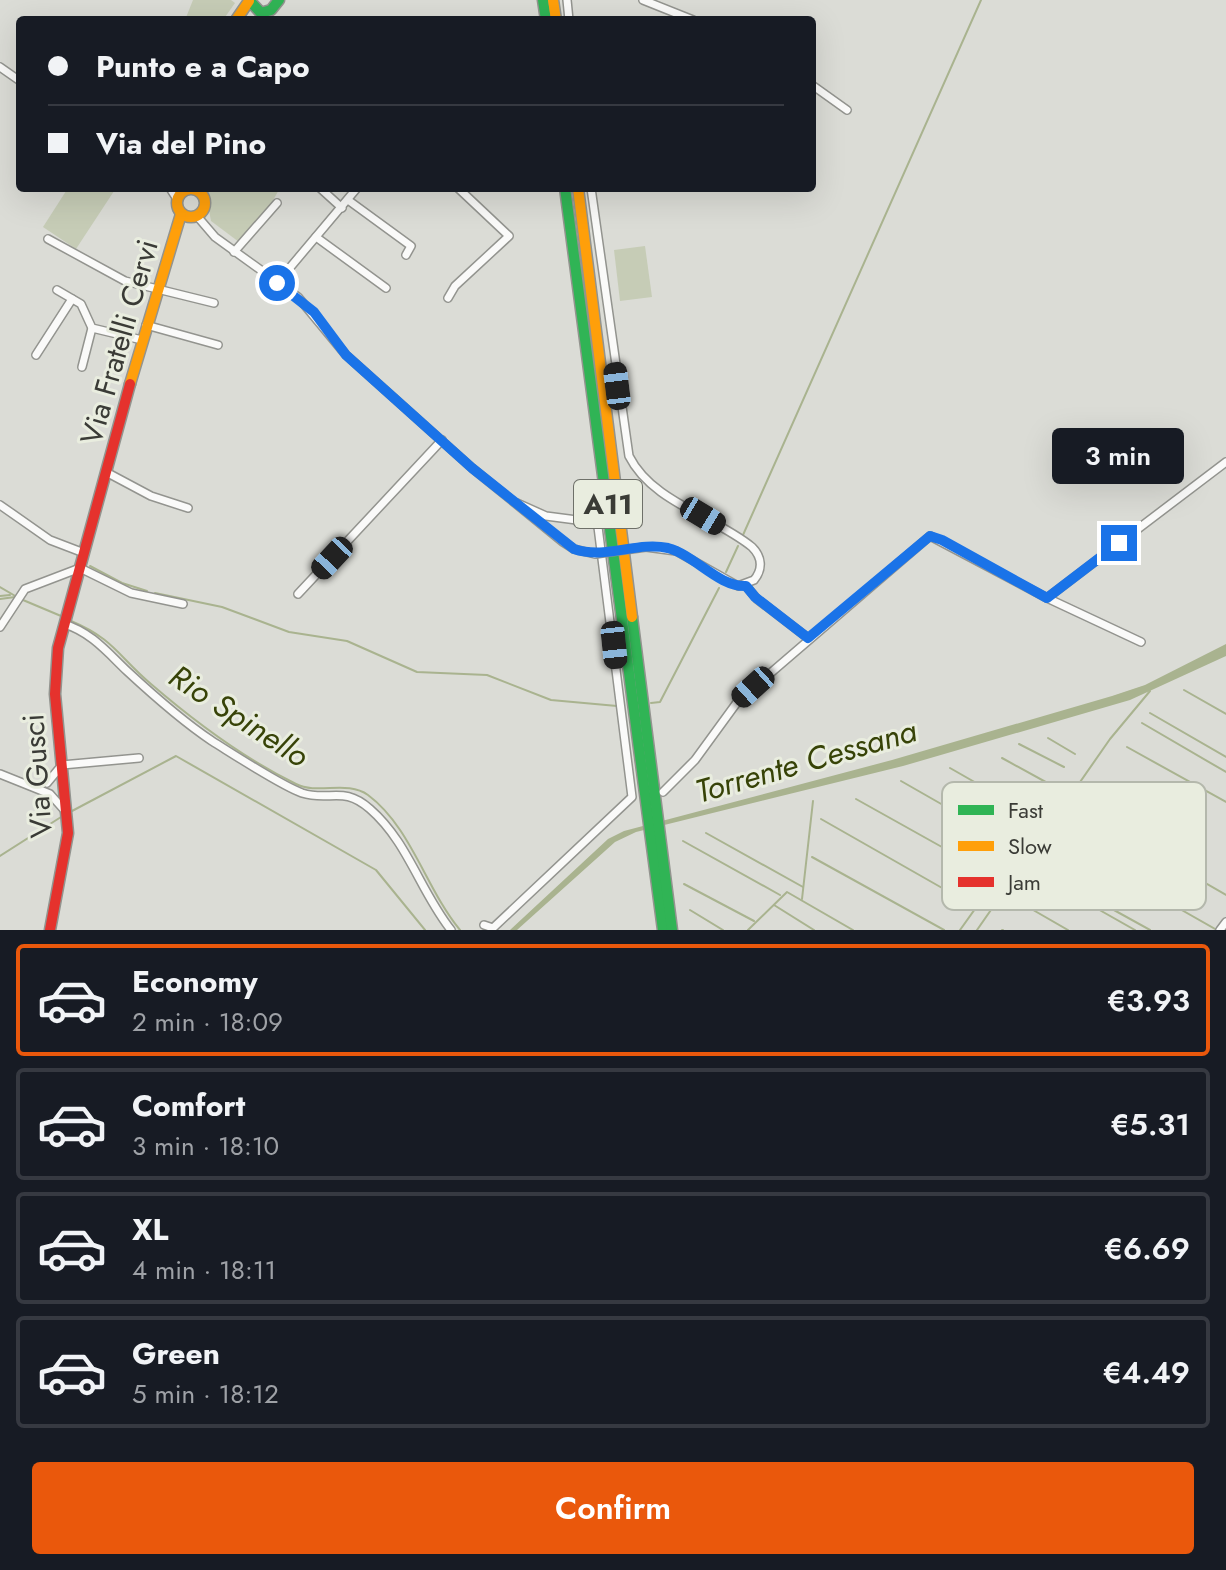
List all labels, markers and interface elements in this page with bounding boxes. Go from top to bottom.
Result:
text: Punto e a Capo [96,45,310,88]
text: Via del Pino [96,122,266,165]
street label: Via Fratelli Cervi [69,234,169,450]
route start [259,265,295,301]
car [602,361,632,411]
callout: 3 min [1053,427,1185,483]
text: 3 min [1085,437,1151,475]
road number: A11 [574,480,642,528]
car [676,493,730,539]
route end [1101,525,1137,561]
car [307,532,357,584]
car [600,620,628,670]
water label: Rio Spinello [160,654,318,778]
car [727,662,779,712]
water label: Torrente Cessana [690,707,922,815]
street label: Via Gusci [11,713,63,839]
legend [942,782,1206,910]
text: Fast [1008,794,1044,826]
text: Slow [1008,830,1052,862]
text: Jam [1005,866,1041,898]
text: Economy [132,960,258,1003]
icon: car [36,964,108,1036]
text: €3.93 [1107,979,1190,1022]
text: 2 min · 18:09 [132,1003,283,1041]
text: Comfort [132,1084,245,1127]
icon: car [36,1088,108,1160]
text: €5.31 [1110,1103,1190,1146]
text: 3 min · 18:10 [132,1127,279,1165]
text: XL [132,1208,168,1251]
icon: car [36,1212,108,1284]
text: €6.69 [1104,1227,1190,1270]
text: 4 min · 18:11 [132,1251,276,1289]
text: Green [132,1332,220,1375]
icon: car [36,1336,108,1408]
text: €4.49 [1103,1351,1190,1394]
text: 5 min · 18:12 [132,1375,279,1413]
button: Confirm [32,1462,1194,1554]

